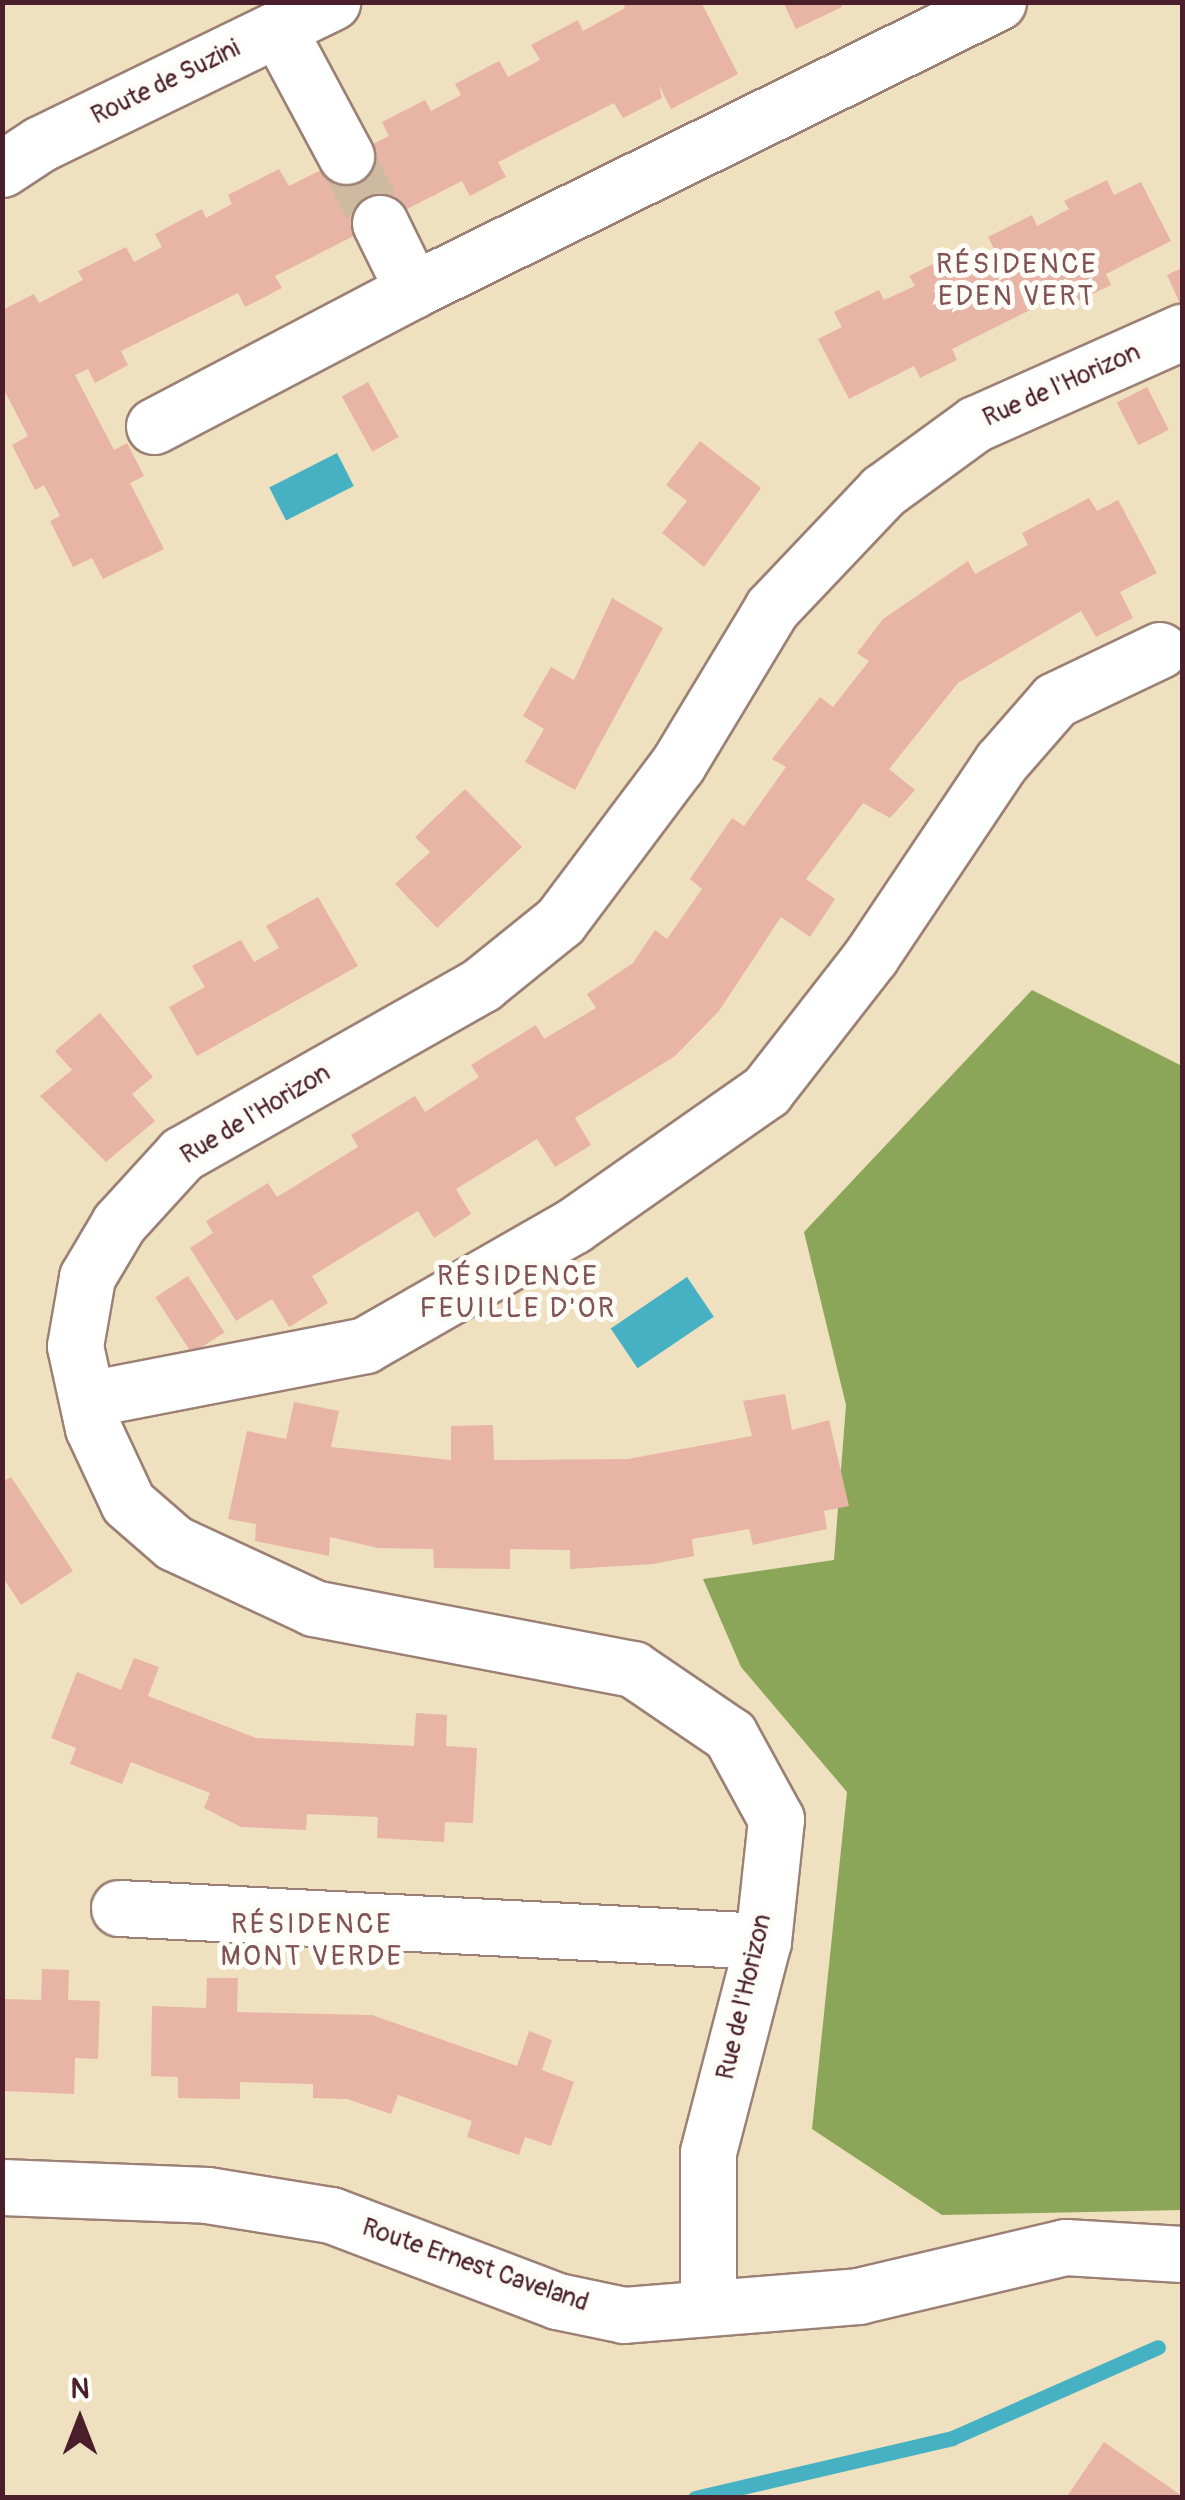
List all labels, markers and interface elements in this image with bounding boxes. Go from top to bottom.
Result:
street label: Route de Suzini [87,34,245,132]
district label: RÉSIDENCE EDEN VERT [936,248,1098,314]
street label: Rue de l'Horizon [979,338,1145,434]
street label: Rue de l'Horizon [176,1059,336,1171]
district label: RÉSIDENCE FEUILLE D'OR [419,1260,617,1326]
district label: RÉSIDENCE MONT VERDE [220,1908,404,1974]
street label: Rue de l'Horizon [711,1911,779,2083]
street label: Route Ernest Caveland [358,2213,592,2319]
north arrow [30,2370,130,2470]
text: N [71,2372,89,2407]

